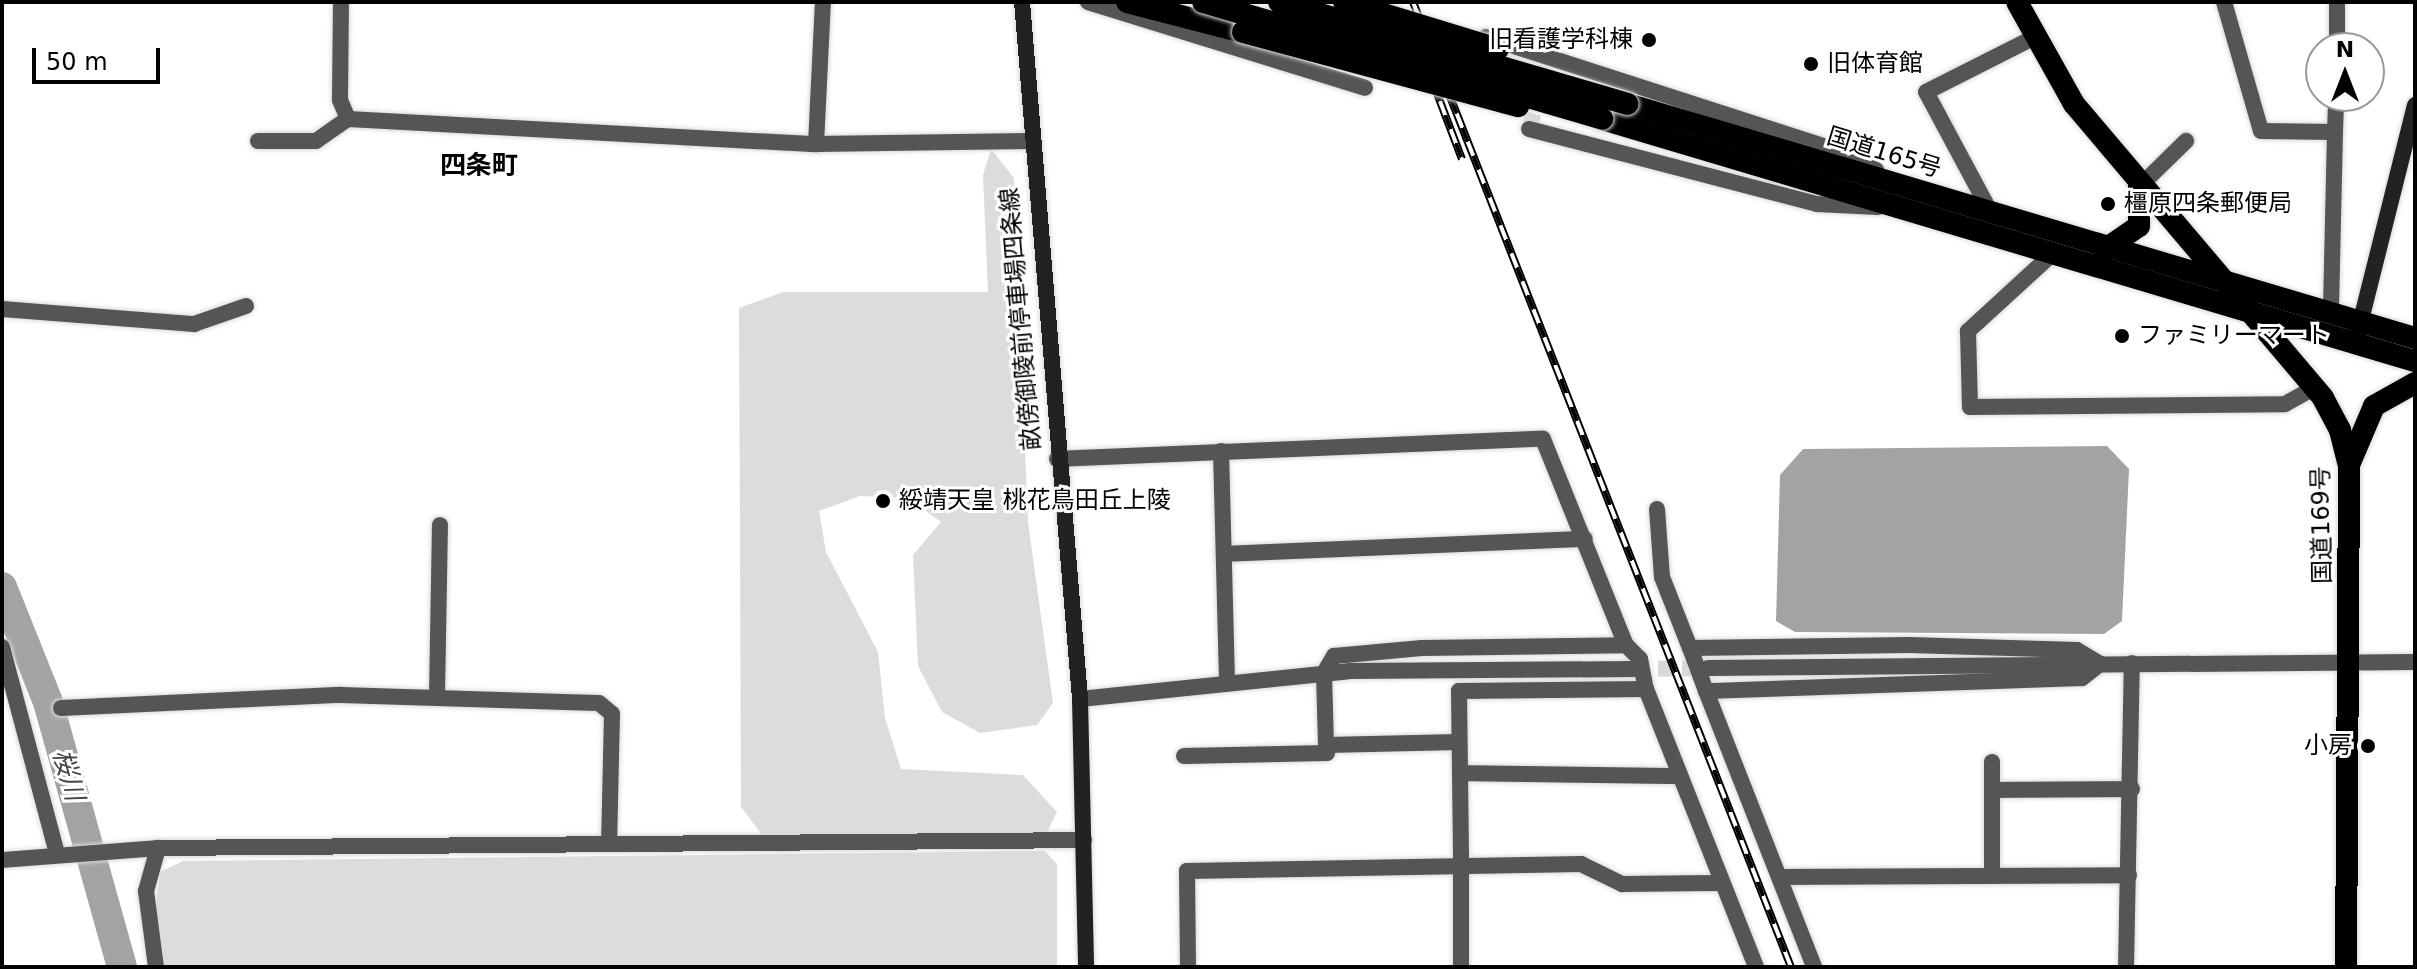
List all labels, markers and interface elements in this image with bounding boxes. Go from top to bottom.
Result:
place label: 旧看護学科棟 [1489,26,1633,54]
marker: 旧看護学科棟 [1640,31,1658,49]
scale bar [36,32,164,82]
north arrow [2305,32,2385,112]
text: N [2336,37,2354,62]
text: 50 m [46,48,108,76]
place label: 旧体育館 [1827,50,1923,78]
marker: 旧体育館 [1802,55,1820,73]
street label: 国道165号 [1823,122,1945,184]
district label: 四条町 [440,150,518,182]
street label: 畝傍御陵前停車場四条線 [995,186,1047,452]
place label: 橿原四条郵便局 [2124,190,2292,218]
marker: 橿原四条郵便局 [2099,195,2117,213]
place label: ファミリーマート [2138,322,2330,350]
marker: ファミリーマート [2113,327,2131,345]
street label: 国道169号 [2307,466,2337,584]
place label: 綏靖天皇 桃花鳥田丘上陵 [899,487,1171,515]
marker: 綏靖天皇 桃花鳥田丘上陵 [874,492,892,510]
place label: 小房 [2304,732,2352,760]
marker: 小房 [2359,737,2377,755]
water label: 桜川 [46,746,90,804]

